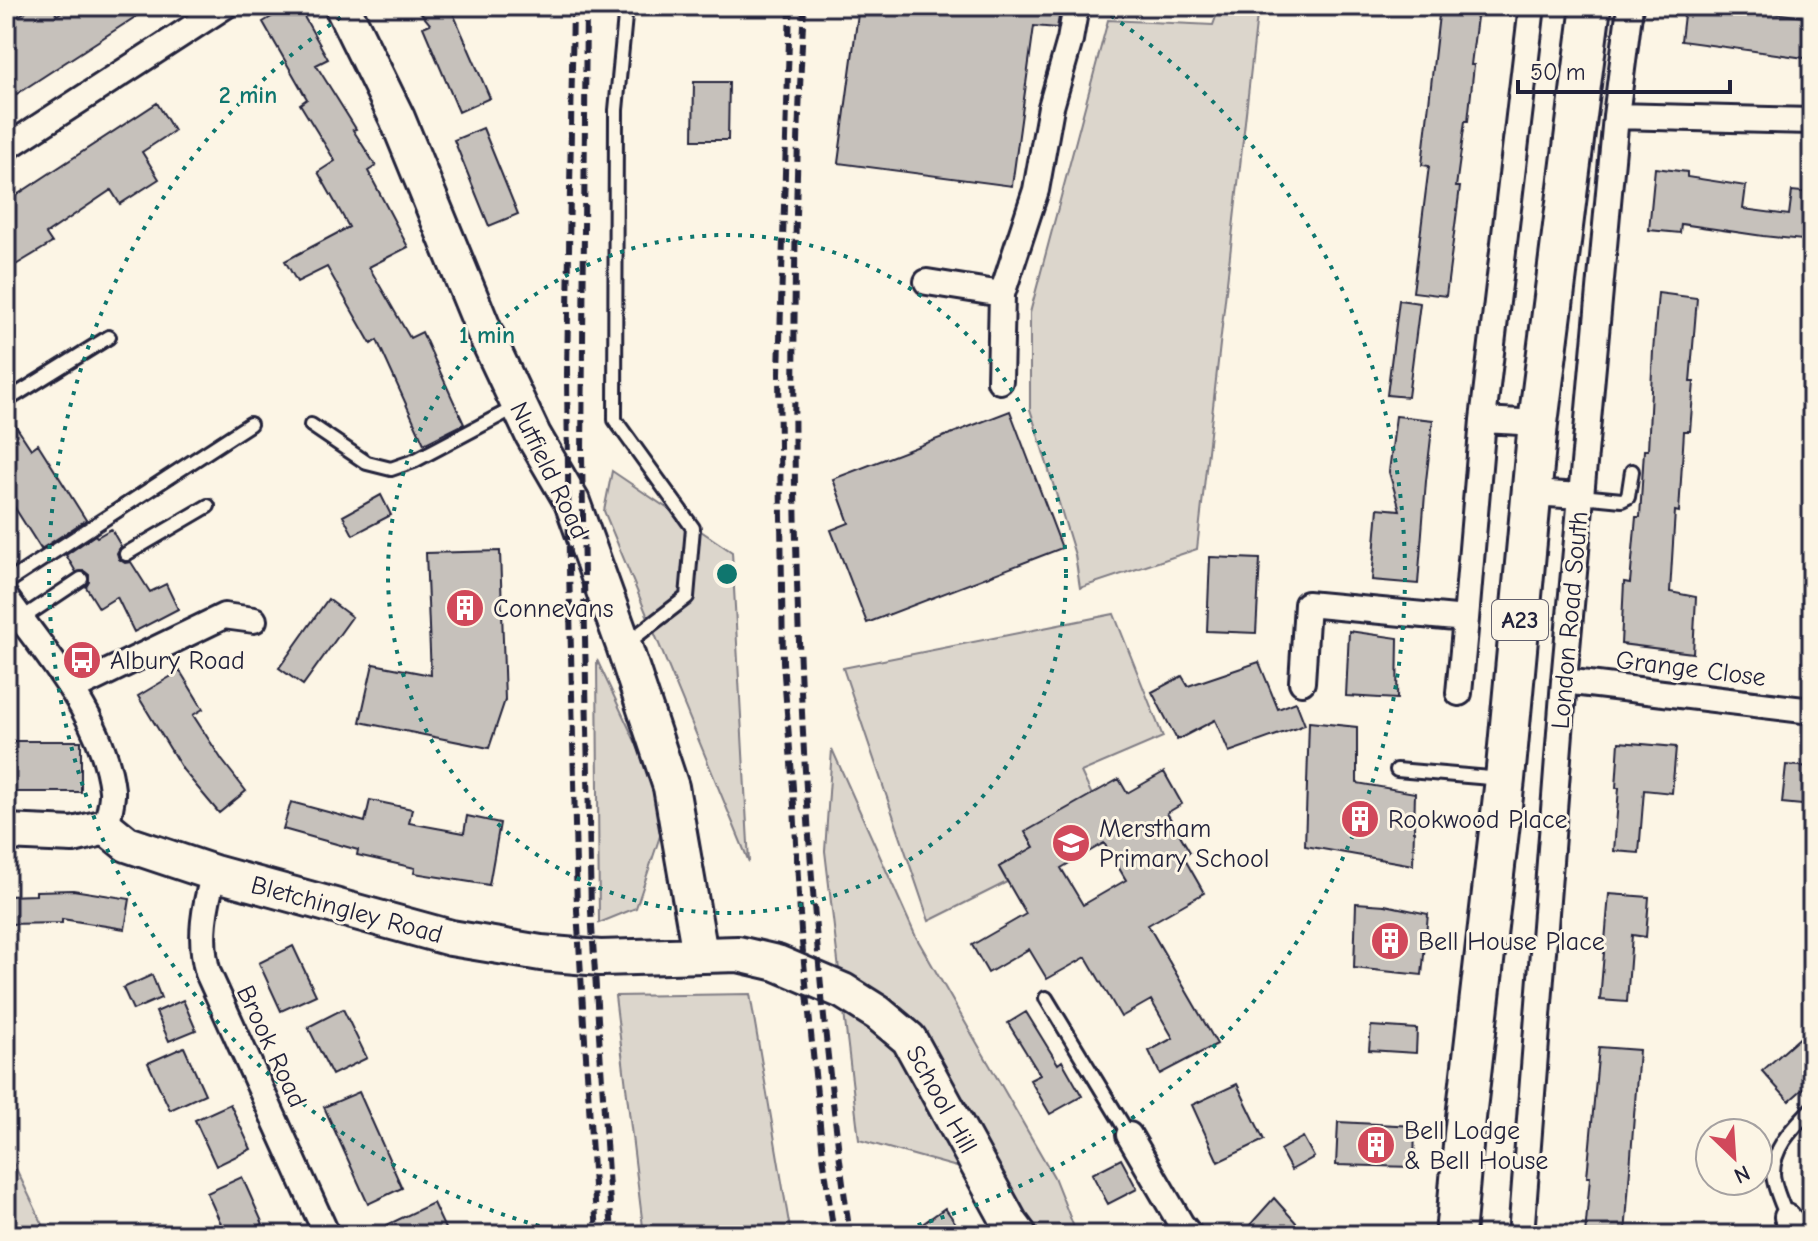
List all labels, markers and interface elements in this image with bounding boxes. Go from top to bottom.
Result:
scale bar [1518,44,1730,94]
text: 50 m [1530,58,1586,86]
text: 2 min [219,81,277,109]
text: 1 min [459,321,515,349]
street label: Nutfield Road [503,397,595,544]
street label: London Road South [1546,510,1594,730]
centre of rings [713,560,741,588]
building icon: Connevans [444,587,486,629]
place label: Connevans [493,594,613,624]
road number: A23 [1492,600,1548,640]
bus stop icon: Albury Road [61,639,103,681]
street label: Grange Close [1614,645,1768,693]
place label: Albury Road [110,646,245,676]
building icon: Rookwood Place [1339,798,1381,840]
place label: Rookwood Place [1388,805,1568,835]
place label: Merstham Primary School [1099,814,1269,874]
school or university icon: Merstham Primary School [1050,822,1092,864]
street label: Bletchingley Road [248,870,446,950]
building icon: Bell House Place [1369,920,1411,962]
place label: Bell House Place [1418,927,1605,957]
street label: Brook Road [230,981,312,1112]
street label: School Hill [899,1040,983,1159]
place label: Bell Lodge & Bell House [1404,1116,1548,1176]
north arrow [1694,1117,1774,1197]
building icon: Bell Lodge & Bell House [1355,1124,1397,1166]
text: N [1730,1159,1754,1189]

